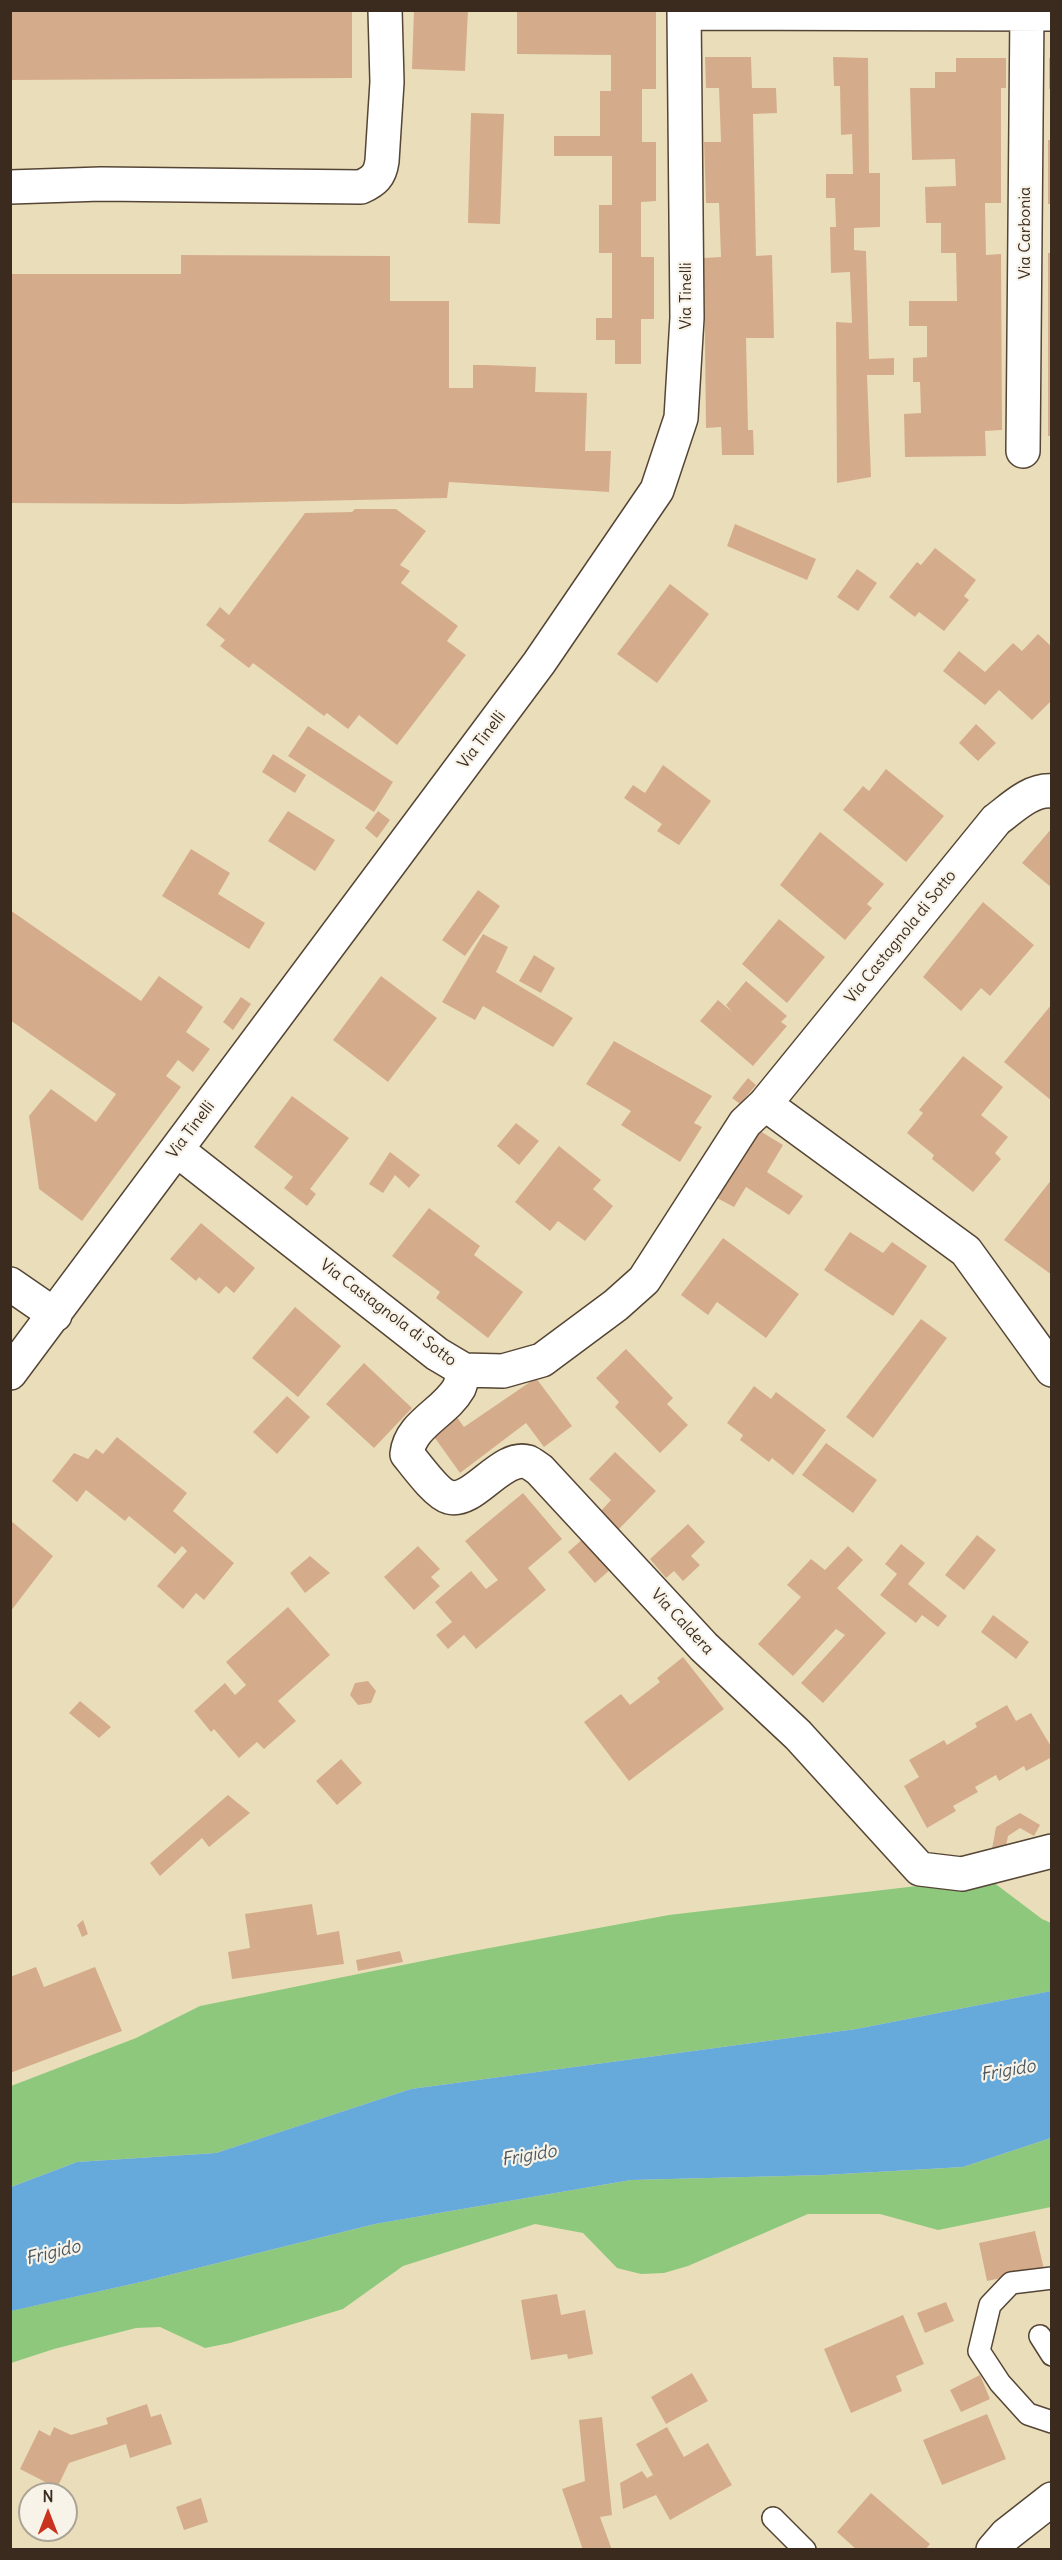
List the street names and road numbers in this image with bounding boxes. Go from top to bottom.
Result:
street label: Via Carbonia [1015,187,1035,279]
street label: Via Tinelli [676,262,696,330]
street label: Via Tinelli [454,707,510,773]
street label: Via Castagnola di Sotto [841,867,961,1007]
street label: Via Tinelli [163,1097,219,1163]
street label: Via Castagnola di Sotto [316,1255,460,1371]
street label: Via Caldera [647,1585,717,1659]

